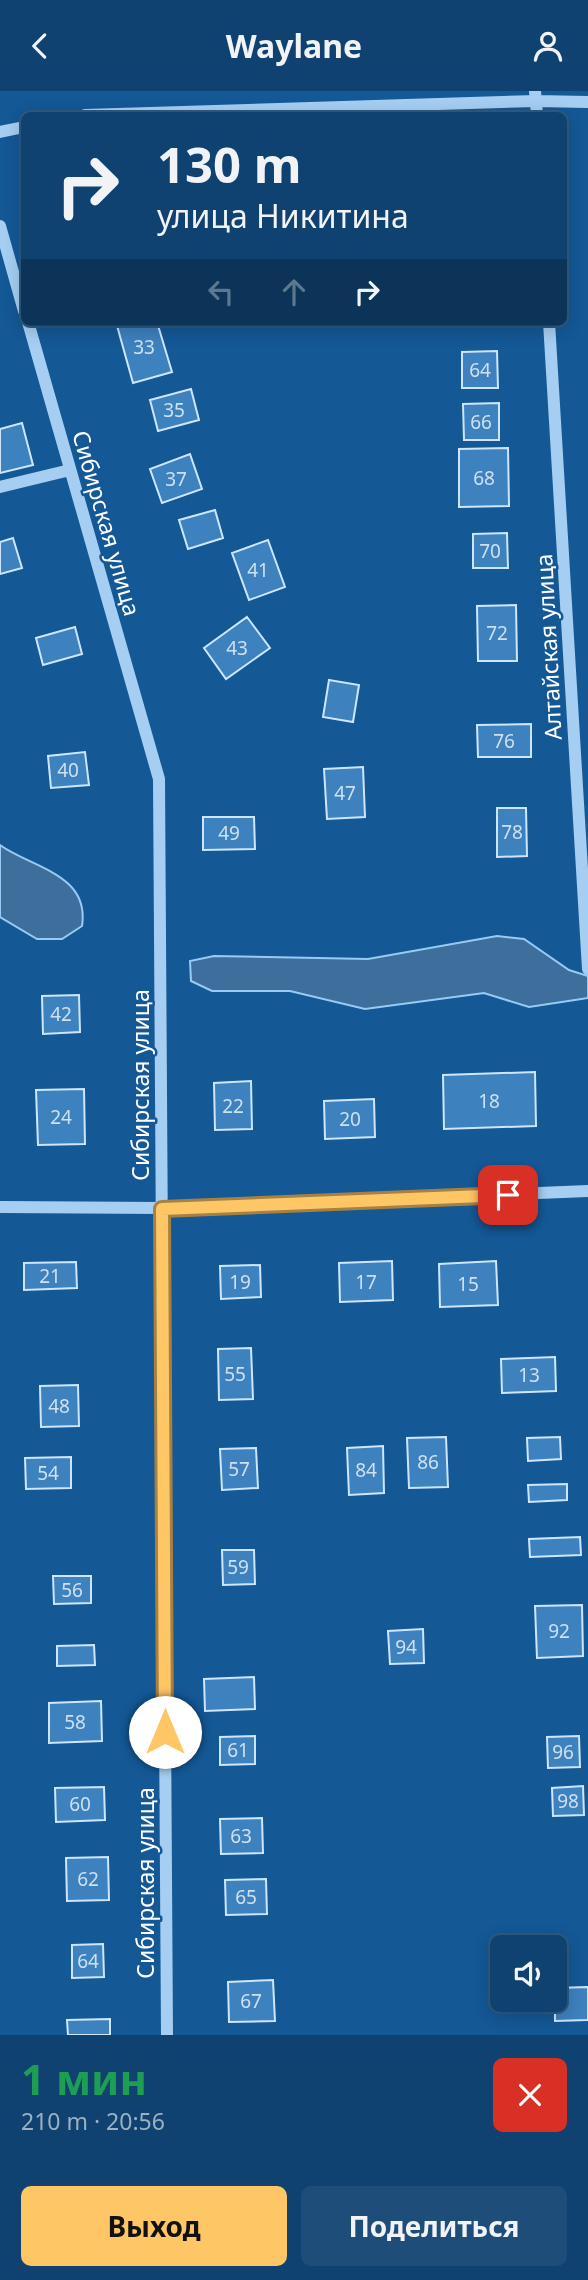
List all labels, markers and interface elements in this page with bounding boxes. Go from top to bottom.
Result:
text: Waylane [226,24,362,67]
icon: back [21,27,59,65]
icon: person [529,27,567,65]
text: 130 m [157,131,302,197]
icon: right [42,140,133,231]
text: улица Никитина [157,194,409,237]
icon: left [202,273,240,311]
icon: ahead [275,273,313,311]
icon: right [348,273,386,311]
house number: 33 [133,334,155,360]
house number: 64 [469,357,491,383]
house number: 35 [163,397,185,423]
house number: 66 [470,409,492,435]
street label: Сибирская улица [65,427,149,619]
house number: 68 [473,465,495,491]
house number: 37 [165,466,187,492]
house number: 70 [479,538,501,564]
street label: Алтайская улица [527,553,569,741]
house number: 41 [247,557,269,583]
house number: 72 [486,620,508,646]
house number: 43 [226,635,248,661]
house number: 76 [493,728,515,754]
house number: 40 [57,757,79,783]
house number: 47 [334,780,356,806]
house number: 78 [501,819,523,845]
house number: 49 [218,820,240,846]
street label: Сибирская улица [124,989,156,1181]
house number: 42 [50,1001,72,1027]
house number: 18 [478,1088,500,1114]
house number: 22 [222,1093,244,1119]
house number: 24 [50,1104,72,1130]
house number: 20 [339,1106,361,1132]
pin [478,1165,538,1225]
icon: arrive [489,1176,527,1214]
house number: 21 [39,1263,61,1289]
house number: 19 [229,1269,251,1295]
house number: 17 [355,1269,377,1295]
house number: 15 [457,1271,479,1297]
house number: 55 [224,1361,246,1387]
house number: 13 [518,1362,540,1388]
house number: 48 [48,1393,70,1419]
house number: 86 [417,1449,439,1475]
house number: 57 [228,1456,250,1482]
house number: 84 [355,1457,377,1483]
house number: 54 [37,1460,59,1486]
house number: 59 [227,1554,249,1580]
house number: 56 [61,1577,83,1603]
house number: 92 [548,1618,570,1644]
house number: 94 [395,1634,417,1660]
position arrow [128,1695,202,1769]
house number: 58 [64,1709,86,1735]
house number: 61 [227,1737,249,1763]
house number: 96 [552,1739,574,1765]
street label: Сибирская улица [129,1787,161,1979]
house number: 98 [557,1788,579,1814]
house number: 60 [69,1791,91,1817]
house number: 63 [230,1823,252,1849]
house number: 62 [77,1866,99,1892]
house number: 65 [235,1884,257,1910]
map controls [490,1935,567,2012]
button: sound [490,1935,567,2012]
house number: 64 [77,1948,99,1974]
house number: 67 [240,1988,262,2014]
text: 1 мин [21,2050,147,2107]
button: close [493,2058,567,2132]
text: 210 m · 20:56 [21,2105,165,2137]
button: Выход [21,2186,287,2266]
button: Поделиться [301,2186,567,2266]

